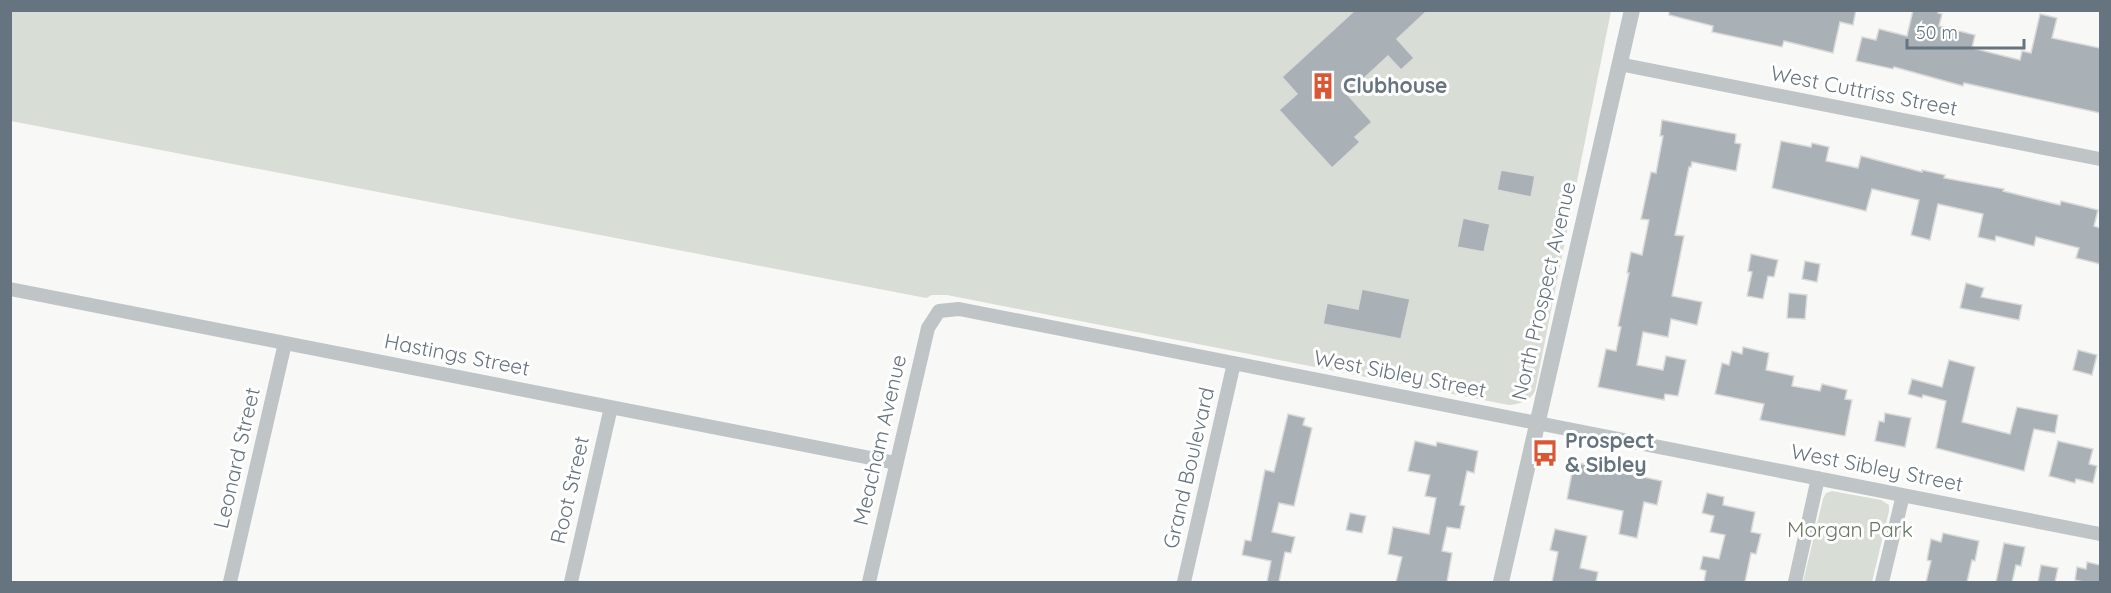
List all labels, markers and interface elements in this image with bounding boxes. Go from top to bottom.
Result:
scale bar [1907,12,2024,50]
text: 50 m [1916,21,1958,44]
street label: West Cuttriss Street [1769,59,1960,121]
building icon: Clubhouse [1308,71,1338,101]
place label: Clubhouse [1343,72,1448,98]
street label: North Prospect Avenue [1505,179,1581,403]
street label: Hastings Street [382,327,532,381]
street label: West Sibley Street [1312,344,1489,402]
street label: Meacham Avenue [847,352,911,528]
street label: Leonard Street [207,385,265,531]
street label: Grand Boulevard [1157,385,1219,551]
place label: Prospect & Sibley [1565,427,1655,477]
street label: Root Street [544,433,594,546]
bus stop icon: Prospect & Sibley [1530,438,1560,468]
street label: West Sibley Street [1789,438,1966,496]
park label: Morgan Park [1787,516,1913,542]

